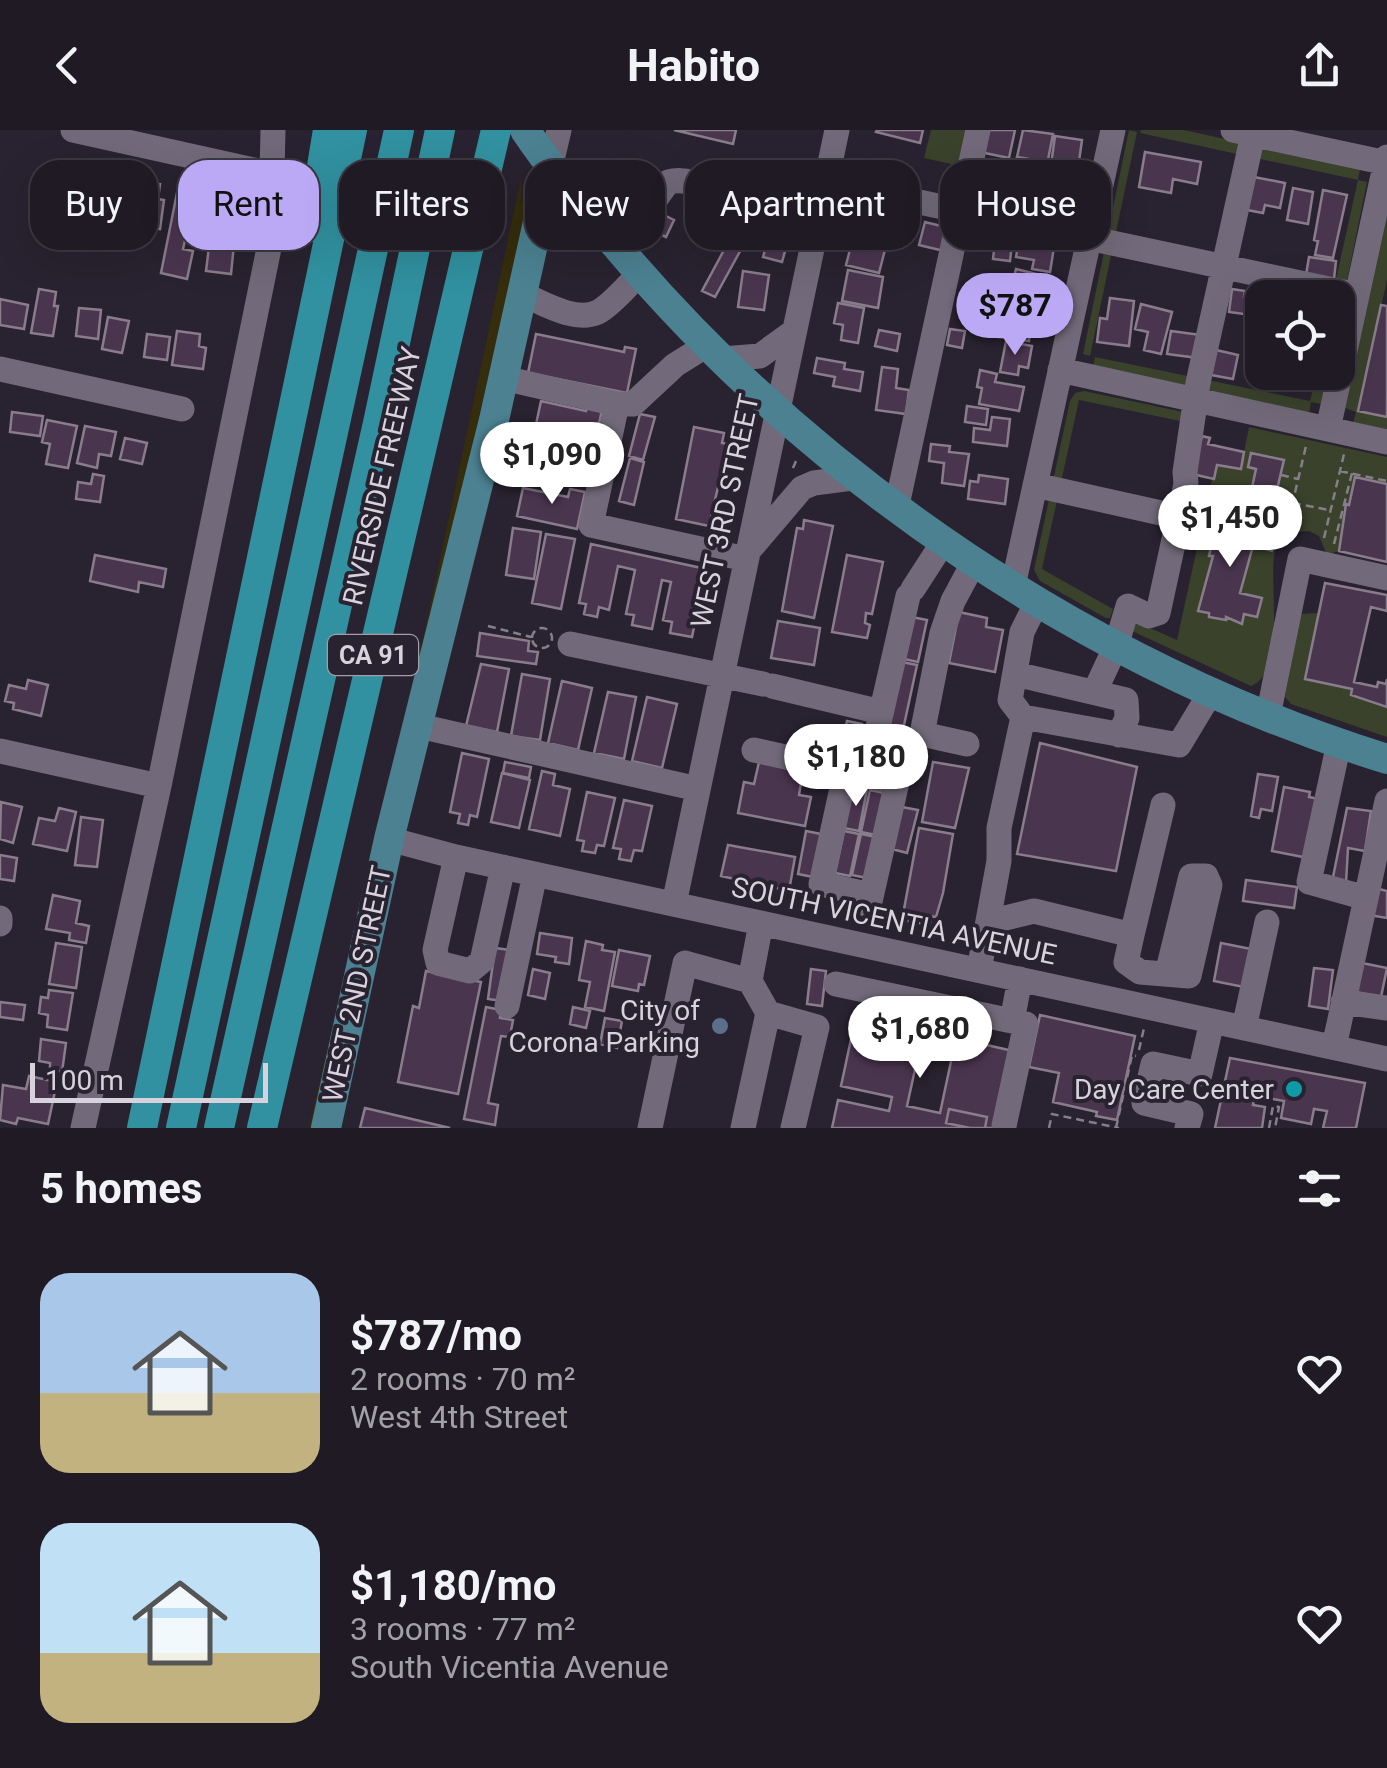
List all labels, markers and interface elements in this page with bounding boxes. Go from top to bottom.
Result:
icon: back [40,38,95,93]
icon: share [1292,38,1347,93]
text: Habito [627,39,760,92]
chip: Buy [30,160,158,250]
chip: Rent [178,160,319,250]
chip: Filters [339,160,505,250]
chip: New [525,160,665,250]
chip: Apartment [685,160,920,250]
chip: House [940,160,1111,250]
pin: $787 [956,273,1074,358]
map controls [1245,280,1355,390]
button: locate [1245,280,1355,390]
text: $787 [978,286,1052,324]
street label: RIVERSIDE FREEWAY [336,344,428,608]
street label: WEST 3RD STREET [684,391,766,631]
pin: $1,090 [471,422,633,507]
text: $1,090 [502,435,602,473]
pin: $1,450 [1149,485,1311,570]
text: $1,450 [1180,498,1280,536]
road number: CA 91 [328,635,418,675]
pin: $1,180 [775,724,937,809]
text: $1,180 [806,737,906,775]
street label: WEST 2ND STREET [316,862,398,1105]
street label: SOUTH VICENTIA AVENUE [728,870,1060,972]
place label: City of Corona Parking [509,994,700,1059]
pin: $1,680 [839,996,1001,1081]
text: $1,680 [870,1009,970,1047]
marker: City of Corona Parking [709,1015,731,1037]
scale bar [30,1058,268,1103]
text: 100 m [45,1064,124,1097]
place label: Day Care Center [1074,1073,1275,1106]
marker: Day Care Center [1283,1078,1305,1100]
icon: filters [1292,1161,1347,1216]
text: 5 homes [40,1164,202,1213]
text: $787/mo [350,1311,522,1360]
icon: home [120,1313,240,1433]
icon: heart [1292,1346,1347,1401]
text: 2 rooms · 70 m² [350,1360,575,1398]
text: West 4th Street [350,1398,568,1436]
text: $1,180/mo [350,1561,557,1610]
icon: home [120,1563,240,1683]
icon: heart [1292,1596,1347,1651]
text: 3 rooms · 77 m² [350,1610,575,1648]
text: South Vicentia Avenue [350,1648,669,1686]

